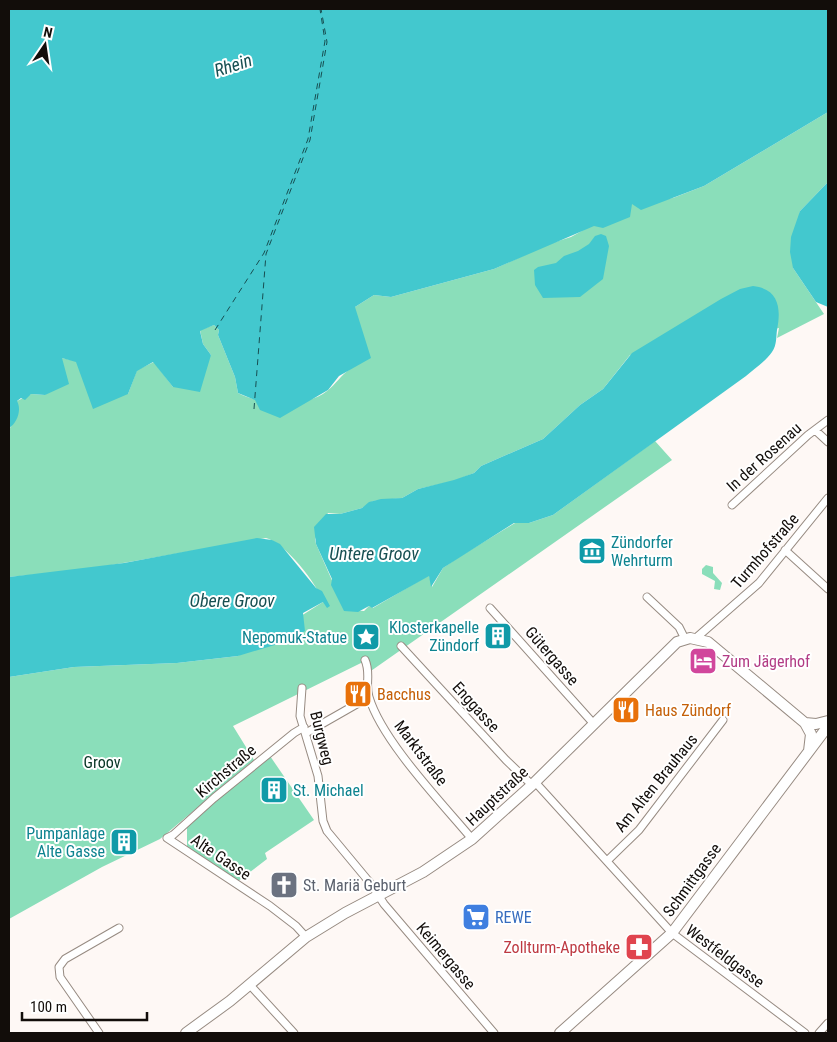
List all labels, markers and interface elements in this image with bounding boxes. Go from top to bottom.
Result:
north arrow [20,20,70,70]
text: N [42,24,54,41]
water label: Rhein [212,49,254,81]
street label: In der Rosenau [723,419,805,495]
street label: Turmhofstraße [727,510,803,592]
place label: Zündorfer Wehrturm [611,533,673,570]
museum icon: Zündorfer Wehrturm [577,536,607,566]
water label: Untere Groov [329,543,419,564]
water label: Obere Groov [189,590,275,611]
place label: Klosterkapelle Zündorf [389,618,479,655]
building icon: Klosterkapelle Zündorf [483,621,513,651]
place icon: Nepomuk-Statue [351,622,381,652]
street label: Gütergasse [521,623,583,689]
place label: Nepomuk-Statue [242,628,347,647]
hotel icon: Zum Jägerhof [688,646,718,676]
place label: Zum Jägerhof [722,652,810,671]
street label: Enggasse [448,678,504,736]
restaurant icon: Bacchus [343,679,373,709]
place label: Bacchus [377,685,431,704]
restaurant icon: Haus Zündorf [611,695,641,725]
place label: Haus Zündorf [645,701,731,720]
street label: Burgweg [306,709,338,767]
street label: Marktstraße [390,717,452,789]
street label: Am Alten Brauhaus [611,730,701,836]
street label: Kirchstraße [192,740,260,802]
park label: Groov [84,753,121,772]
street label: Hauptstraße [462,762,532,830]
building icon: St. Michael [259,775,289,805]
place label: St. Michael [293,781,364,800]
place label: Pumpanlage Alte Gasse [26,824,105,861]
building icon: Pumpanlage Alte Gasse [109,827,139,857]
street label: Alte Gasse [187,830,255,884]
street label: Schmittgasse [659,840,725,920]
church icon: St. Mariä Geburt [269,870,299,900]
place label: St. Mariä Geburt [303,876,406,895]
supermarket icon: REWE [461,902,491,932]
place label: REWE [495,908,532,927]
street label: Keimergasse [412,919,480,993]
street label: Westfeldgasse [682,920,768,992]
pharmacy icon: Zollturm-Apotheke [624,932,654,962]
place label: Zollturm-Apotheke [503,938,620,957]
scale bar [22,990,148,1022]
text: 100 m [30,998,67,1016]

